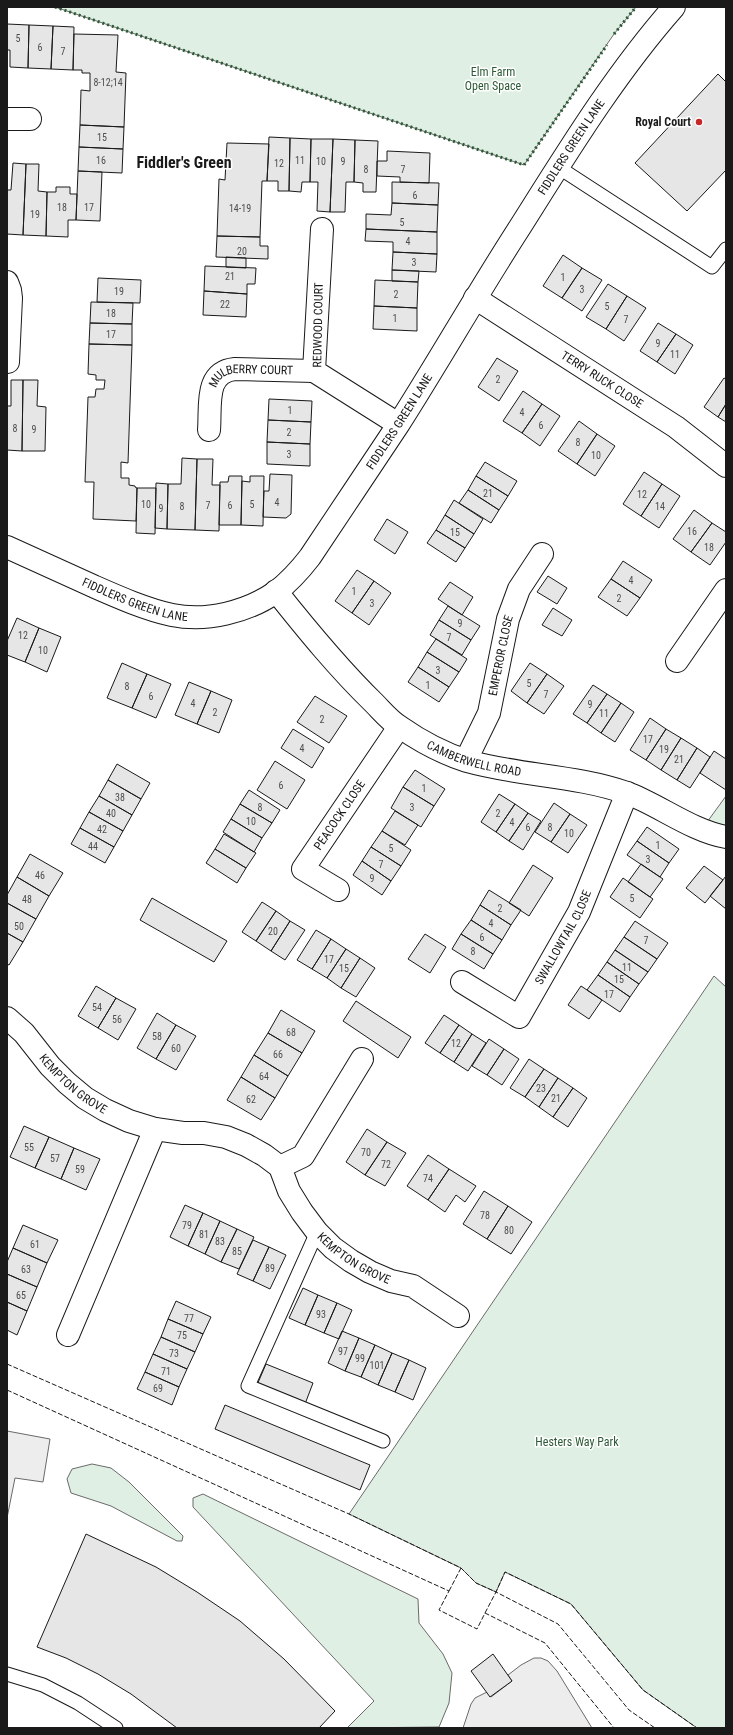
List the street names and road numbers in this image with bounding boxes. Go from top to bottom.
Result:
street label: FIDDLERS GREEN LANE [535,97,608,197]
street label: REDWOOD COURT [310,282,326,368]
street label: TERRY RUCK CLOSE [559,348,646,411]
street label: MULBERRY COURT [206,362,293,389]
street label: FIDDLERS GREEN LANE [363,371,435,472]
street label: FIDDLERS GREEN LANE [80,575,188,624]
street label: EMPEROR CLOSE [486,613,516,697]
street label: CAMBERWELL ROAD [424,738,522,779]
street label: PEACOCK CLOSE [311,777,368,853]
street label: SWALLOWTAIL CLOSE [532,888,594,987]
street label: KEMPTON GROVE [36,1051,110,1117]
street label: KEMPTON GROVE [314,1229,393,1287]

